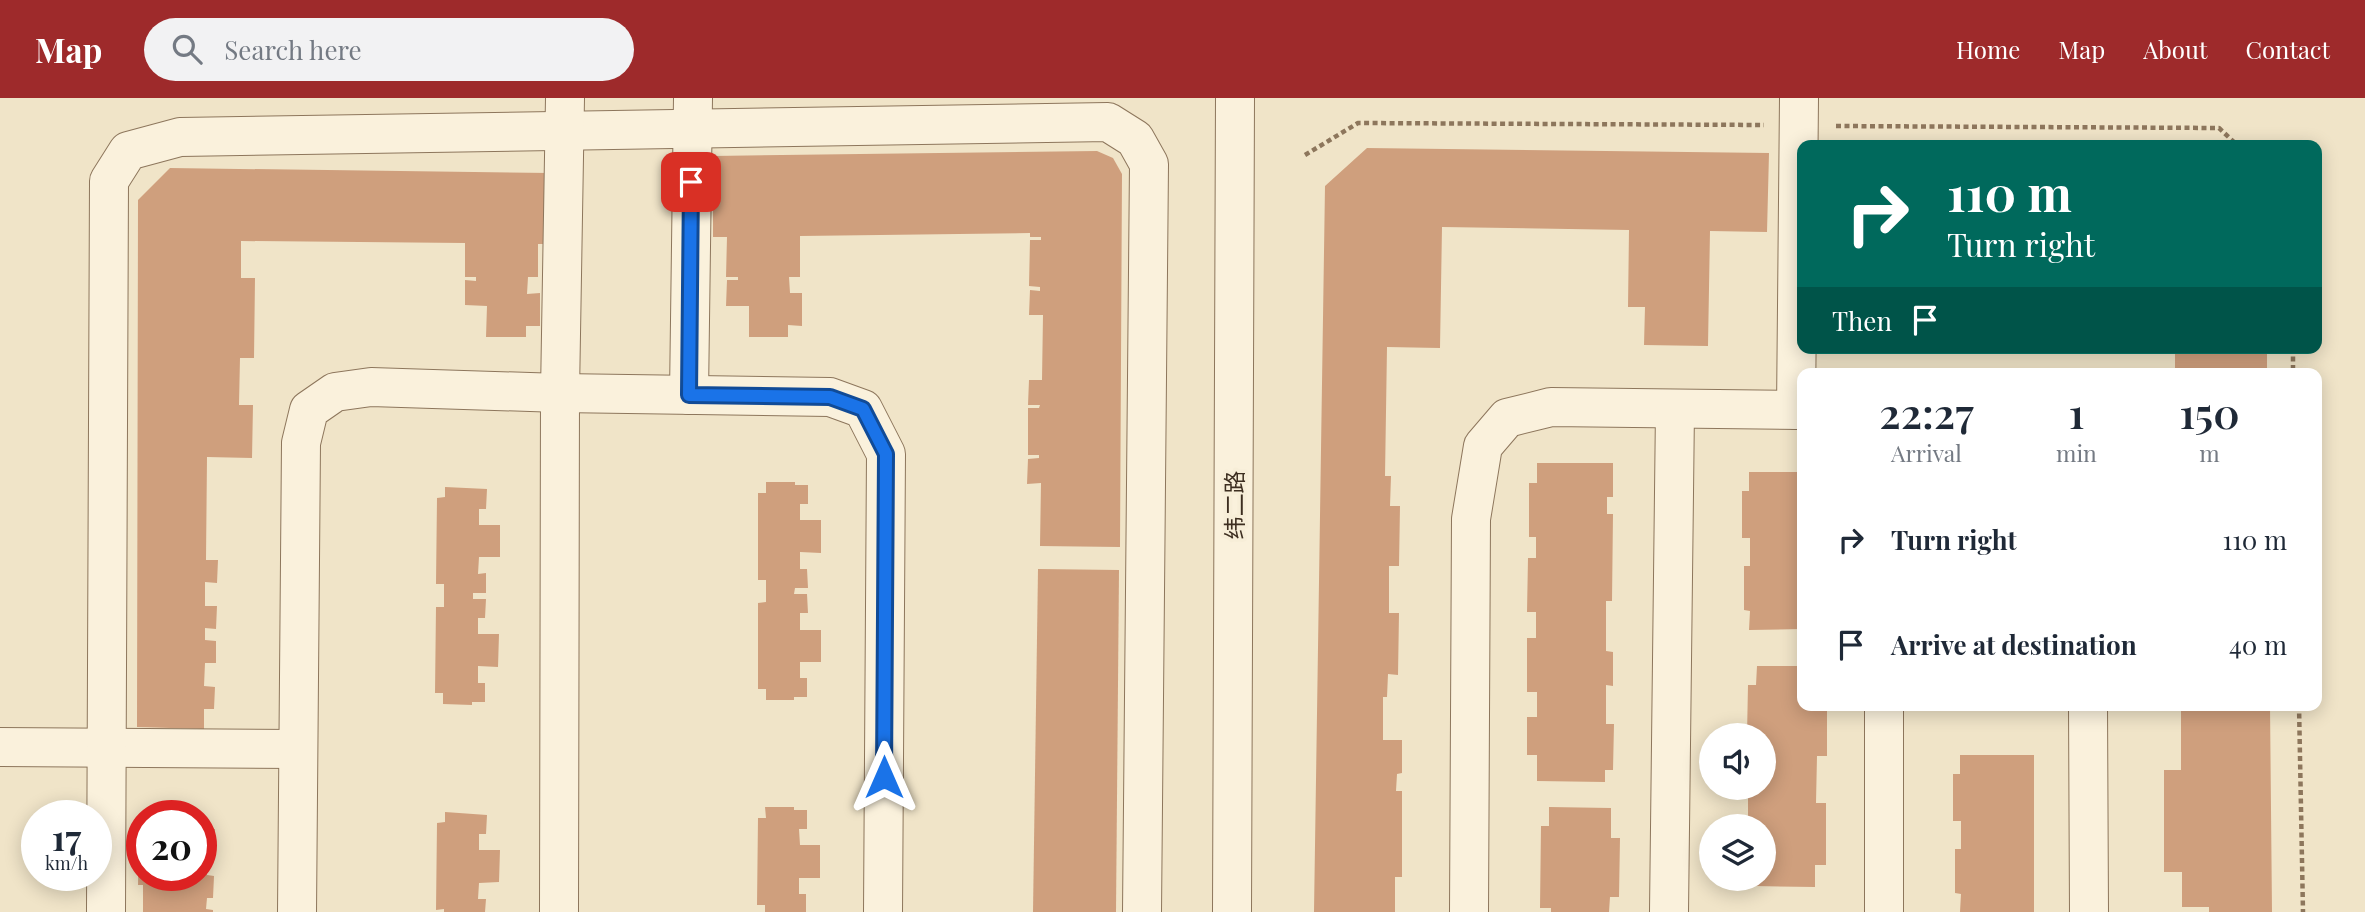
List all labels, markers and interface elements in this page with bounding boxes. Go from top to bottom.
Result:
search box [144,18,634,81]
text: Map [35,27,102,71]
icon: search [168,30,206,68]
text: Search here [224,32,362,67]
text: Home [1956,33,2020,65]
text: Map [2058,33,2105,65]
text: About [2143,33,2207,65]
text: Contact [2245,33,2330,65]
pin [661,152,721,212]
text: 110 m [1947,159,2072,224]
icon: arrive [672,163,710,201]
icon: right [1832,168,1923,259]
text: Turn right [1947,222,2095,265]
icon: arrive [1906,301,1944,339]
text: Then [1832,303,1892,338]
text: 22:27 [1879,384,1974,440]
text: 1 [2068,384,2084,440]
text: 150 [2179,384,2240,440]
text: Arrival [1891,437,1962,468]
text: min [2056,437,2097,468]
text: m [2199,437,2220,468]
street label: 纬二路 [1218,471,1249,540]
icon: right [1832,521,1870,559]
text: Turn right [1891,522,2017,557]
text: 110 m [2223,522,2287,557]
icon: arrive [1832,626,1870,664]
text: Arrive at destination [1891,627,2137,662]
text: 40 m [2229,627,2287,662]
map controls [1699,723,1776,891]
button: sound [1699,723,1776,800]
position arrow [847,740,921,814]
speed limit sign: 20 [126,800,217,891]
text: 17 [52,813,81,860]
button: layers [1699,814,1776,891]
text: km/h [45,851,88,875]

